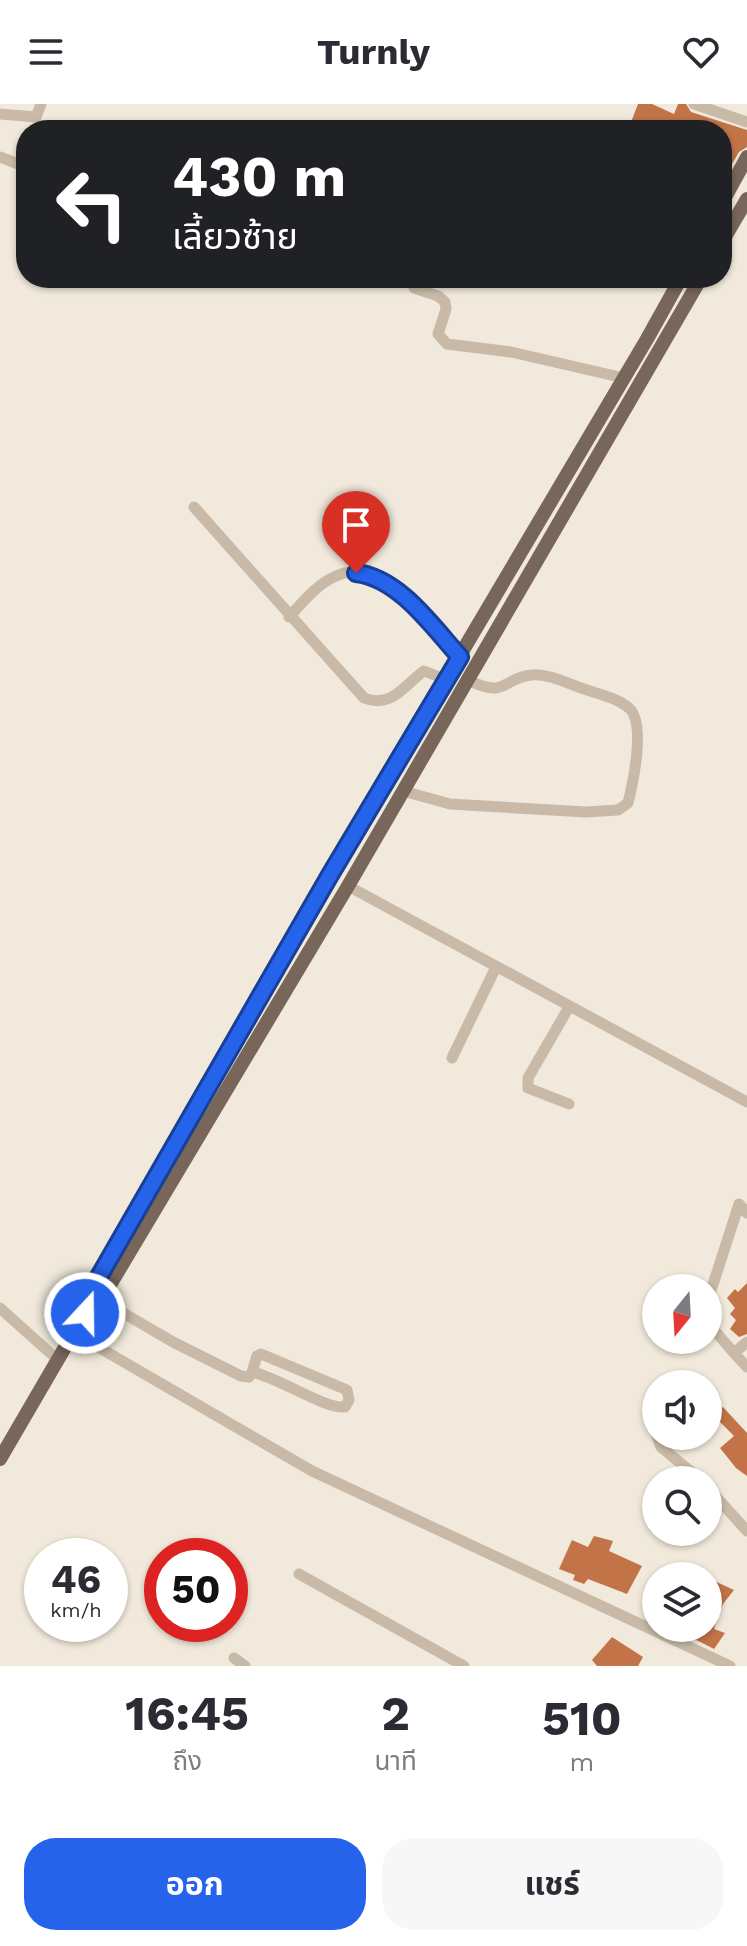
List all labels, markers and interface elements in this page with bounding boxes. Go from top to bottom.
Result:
icon: menu [24,30,68,74]
icon: heart [679,30,723,74]
text: Turnly [317,31,430,73]
text: 430 m [172,144,346,210]
icon: left [40,152,144,256]
text: เลี้ยวซ้าย [172,216,298,258]
pin [322,491,390,573]
icon: arrive [334,503,378,547]
position arrow [43,1271,127,1355]
north arrow [642,1274,722,1354]
map controls [642,1274,722,1642]
button: sound [642,1370,722,1450]
button: search [642,1466,722,1546]
speed limit sign: 50 [144,1538,248,1642]
text: 46 [51,1556,101,1603]
button: layers [642,1562,722,1642]
text: km/h [50,1598,102,1622]
text: 16:45 [125,1685,249,1742]
text: 2 [381,1685,410,1742]
text: 510 [542,1690,622,1747]
text: ถึง [172,1746,202,1776]
text: นาที [374,1746,417,1776]
text: m [569,1747,594,1777]
button: ออก [24,1838,366,1930]
button: แชร์ [382,1838,723,1930]

